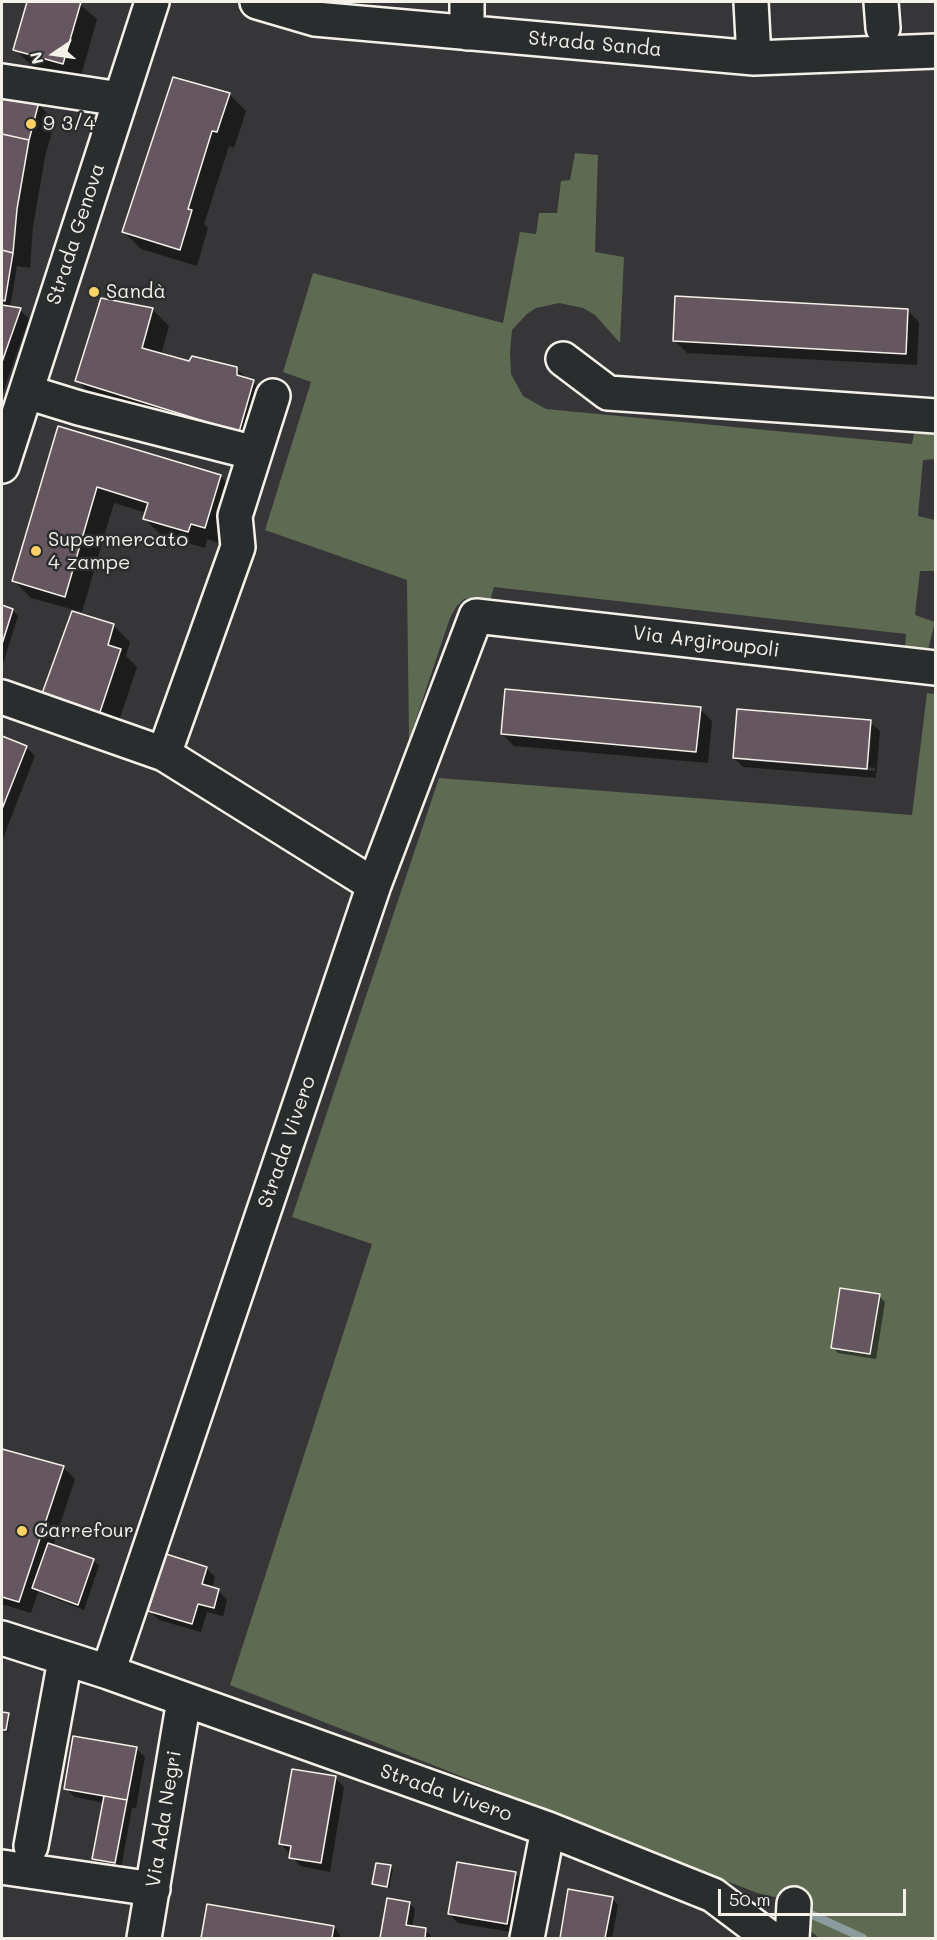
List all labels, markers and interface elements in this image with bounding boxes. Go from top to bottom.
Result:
north arrow [24,24,84,84]
street label: Strada Sanda [527,26,663,62]
text: N [24,50,48,66]
place label: 9 3/4 [43,112,95,136]
marker: 9 3/4 [24,117,38,131]
street label: Strada Genova [42,160,110,308]
place label: Sandà [106,280,166,304]
marker: Sandà [87,285,101,299]
place label: Supermercato 4 zampe [48,528,188,575]
marker: Supermercato 4 zampe [29,544,43,558]
street label: Via Argiroupoli [631,621,781,663]
street label: Strada Vivero [253,1073,321,1211]
place label: Carrefour [34,1519,134,1543]
marker: Carrefour [15,1524,29,1538]
street label: Via Ada Negri [141,1749,187,1889]
street label: Strada Vivero [377,1759,515,1827]
scale bar [721,1877,908,1915]
text: 50 m [729,1887,771,1911]

